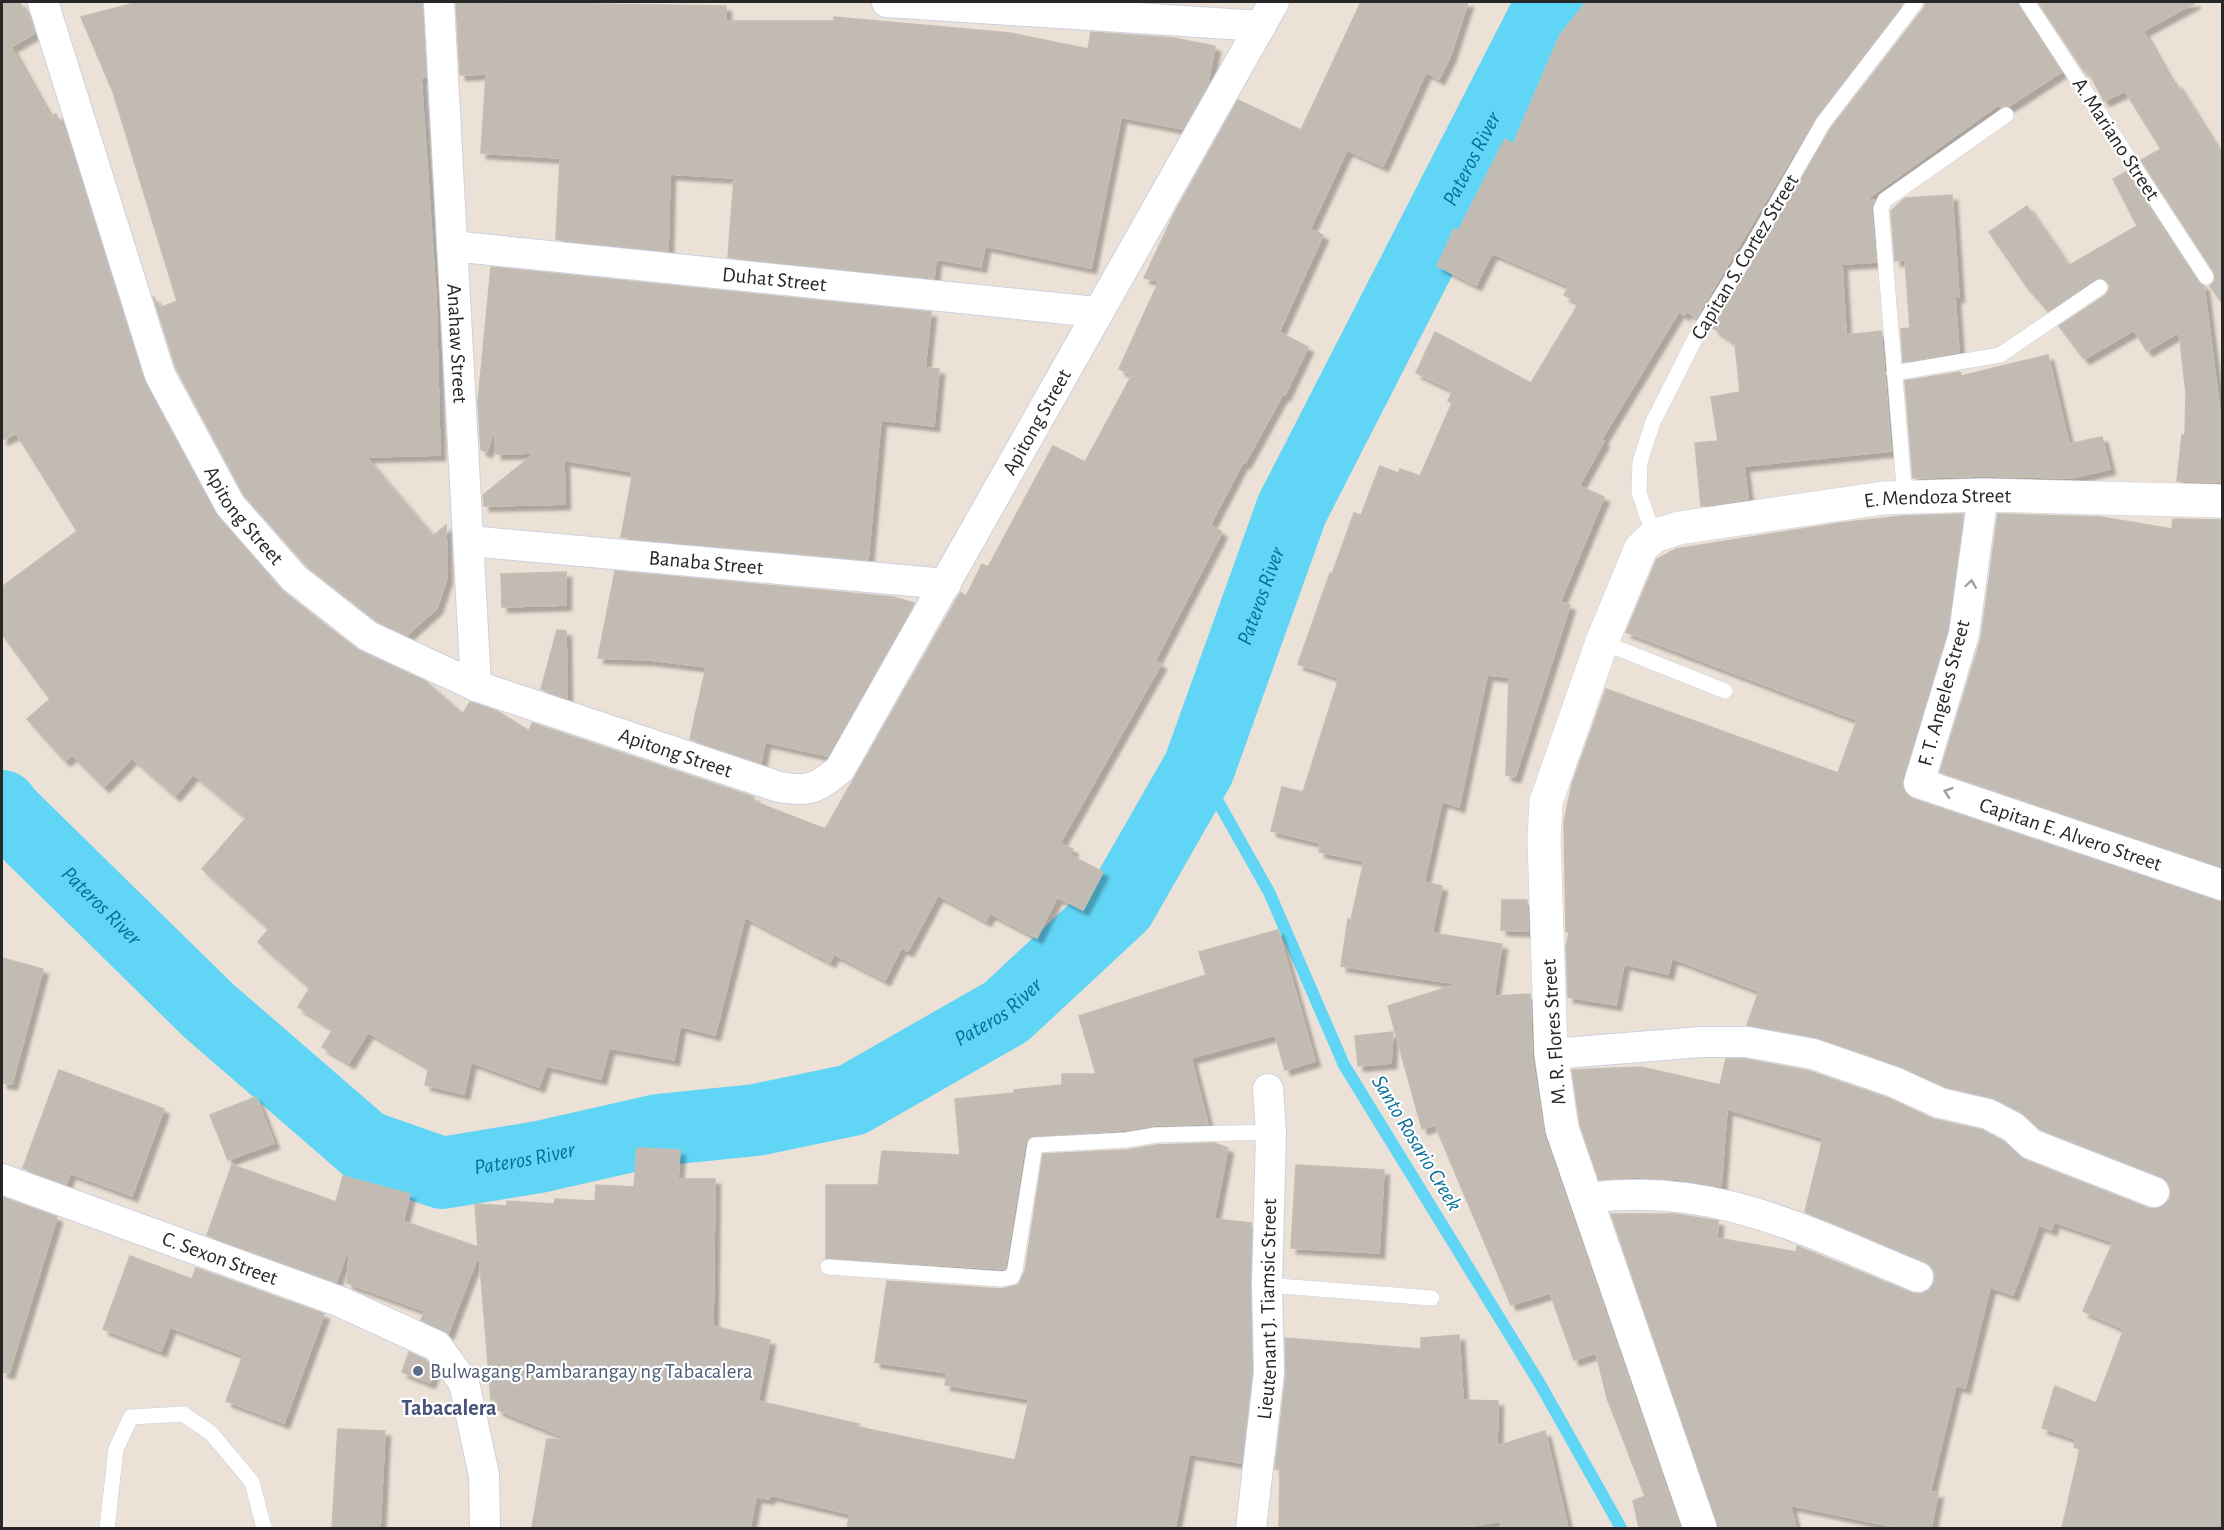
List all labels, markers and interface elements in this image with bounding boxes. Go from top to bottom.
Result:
street label: A. Mariano Street [2069,74,2164,204]
water label: Pateros River [1439,108,1505,209]
street label: Capitan S. Cortez Street [1687,170,1803,343]
street label: Duhat Street [721,263,828,295]
street label: Anahaw Street [444,283,471,404]
street label: Apitong Street [998,365,1075,478]
street label: Apitong Street [201,463,288,569]
street label: E. Mendoza Street [1862,484,2012,511]
water label: Pateros River [1233,544,1289,648]
street label: Banaba Street [648,547,764,578]
one-way arrow [1964,580,1976,589]
street label: F. T. Angeles Street [1914,617,1974,768]
street label: Apitong Street [616,724,735,781]
one-way arrow [1943,787,1954,800]
street label: Capitan E. Alvero Street [1977,794,2165,875]
water label: Pateros River [57,862,146,950]
street label: M. R. Flores Street [1538,958,1570,1106]
water label: Pateros River [951,973,1047,1050]
water label: Santo Rosario Creek [1368,1071,1466,1215]
water label: Pateros River [472,1138,578,1179]
street label: Lieutenant J. Tiamsic Street [1253,1198,1280,1421]
street label: C. Sexon Street [160,1228,281,1289]
place label: Bulwagang Pambarangay ng Tabacalera [430,1361,753,1382]
marker: Bulwagang Pambarangay ng Tabacalera [411,1364,425,1378]
district label: Tabacalera [401,1397,497,1419]

